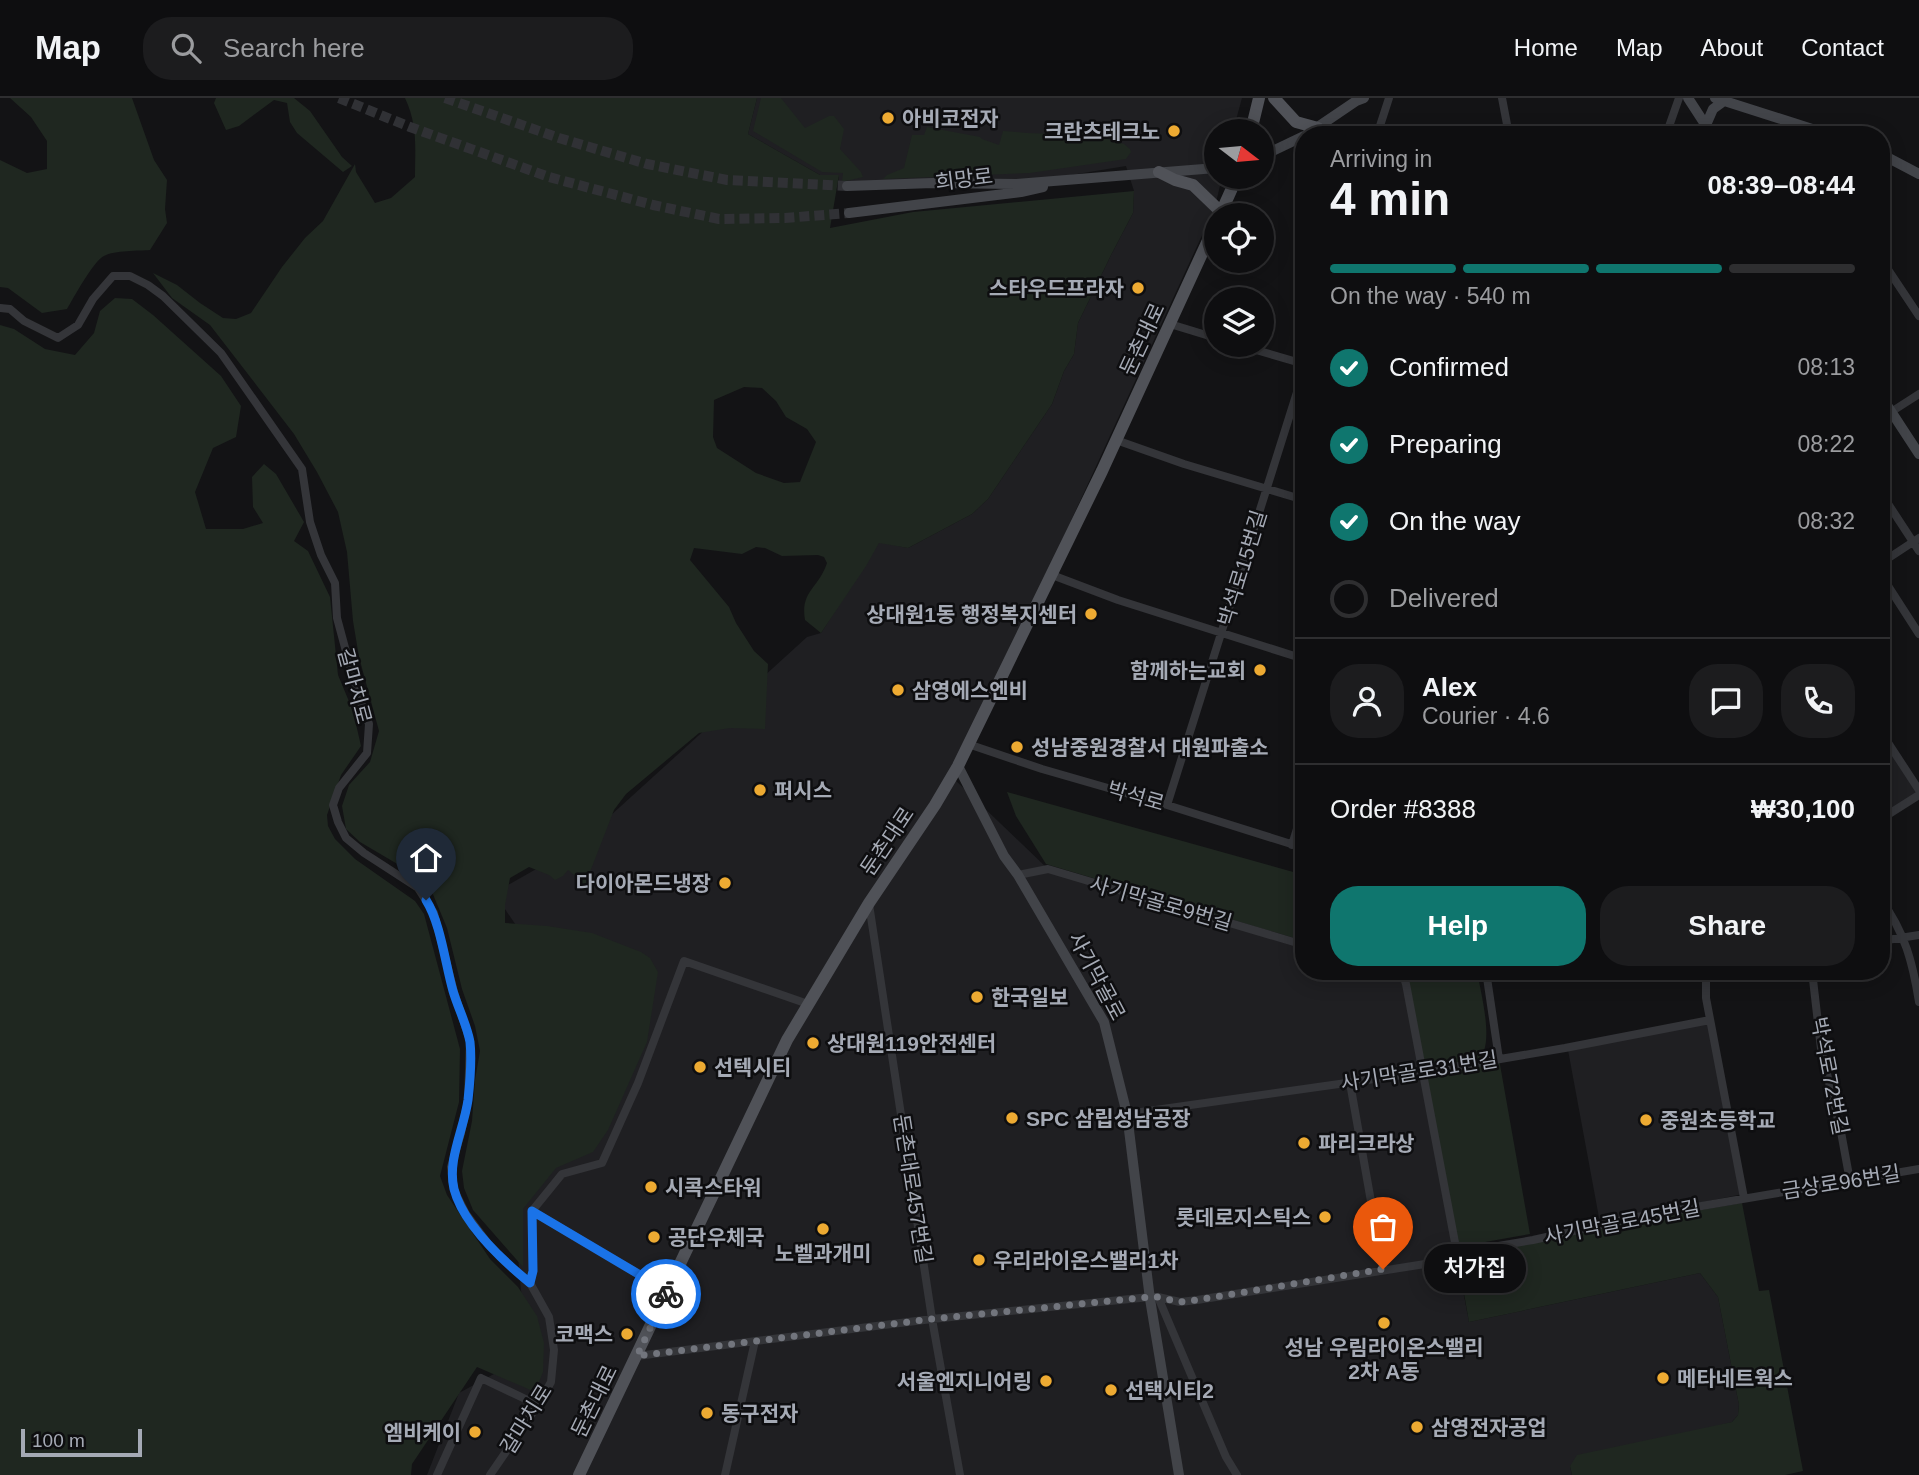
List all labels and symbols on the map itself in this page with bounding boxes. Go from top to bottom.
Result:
place label: 아비코전자 [902,107,999,130]
marker: 아비코전자 [880,110,896,126]
north arrow [1204,119,1274,189]
place label: 크란츠테크노 [1044,120,1160,143]
marker: 크란츠테크노 [1166,123,1182,139]
street label: 희망로 [934,164,994,194]
place label: 스타우드프라자 [989,277,1124,300]
marker: 스타우드프라자 [1130,280,1146,296]
street label: 둔촌대로 [1115,299,1169,379]
street label: 박석로15번길 [1213,507,1271,629]
place label: 상대원1동 행정복지센터 [866,603,1077,626]
marker: 상대원1동 행정복지센터 [1083,606,1099,622]
street label: 갈마치로 [334,646,376,726]
place label: 함께하는교회 [1130,659,1246,682]
marker: 함께하는교회 [1252,662,1268,678]
place label: 삼영에스엔비 [912,679,1028,702]
marker: 삼영에스엔비 [890,682,906,698]
place label: 성남중원경찰서 대원파출소 [1031,736,1269,759]
marker: 성남중원경찰서 대원파출소 [1009,739,1025,755]
street label: 박석로 [1105,777,1167,815]
place label: 퍼시스 [774,779,832,802]
marker: 퍼시스 [752,782,768,798]
street label: 둔촌대로 [856,803,918,879]
pin [396,828,456,900]
place label: 다이아몬드냉장 [576,872,711,895]
street label: 사기막골로9번길 [1087,872,1235,934]
marker: 다이아몬드냉장 [717,875,733,891]
street label: 사기막골로 [1064,928,1130,1024]
place label: 한국일보 [991,986,1068,1009]
marker: 한국일보 [969,989,985,1005]
street label: 박석로72번길 [1807,1015,1853,1137]
place label: 상대원119안전센터 [827,1032,996,1055]
marker: 상대원119안전센터 [805,1035,821,1051]
street label: 사기막골로31번길 [1339,1047,1499,1095]
place label: 선텍시티 [714,1056,791,1079]
marker: 선텍시티 [692,1059,708,1075]
place label: SPC 삼립성남공장 [1026,1107,1191,1130]
place label: 중원초등학교 [1660,1109,1776,1132]
marker: SPC 삼립성남공장 [1004,1110,1020,1126]
marker: 중원초등학교 [1638,1112,1654,1128]
street label: 둔촌대로457번길 [890,1113,936,1265]
place label: 파리크라상 [1318,1132,1415,1155]
marker: 파리크라상 [1296,1135,1312,1151]
street label: 금상로96번길 [1780,1161,1902,1203]
place label: 시콕스타워 [665,1176,762,1199]
marker: 시콕스타워 [643,1179,659,1195]
street label: 사기막골로45번길 [1542,1196,1702,1248]
pin [1353,1197,1413,1269]
place label: 롯데로지스틱스 [1176,1206,1311,1229]
marker: 롯데로지스틱스 [1317,1209,1333,1225]
marker: 노벨과개미 [815,1221,831,1237]
place label: 공단우체국 [668,1226,765,1249]
marker: 공단우체국 [646,1229,662,1245]
place label: 노벨과개미 [775,1242,871,1265]
callout: 처가집 [1425,1244,1526,1294]
place label: 우리라이온스밸리1차 [993,1249,1179,1272]
marker: 우리라이온스밸리1차 [971,1252,987,1268]
courier [631,1259,701,1329]
marker: 성남 우림라이온스밸리 2차 A동 [1376,1315,1392,1331]
place label: 코맥스 [555,1323,613,1346]
marker: 코맥스 [619,1326,635,1342]
place label: 성남 우림라이온스밸리 2차 A동 [1284,1336,1484,1383]
street label: 둔촌대로 [567,1361,621,1441]
place label: 메타네트웍스 [1677,1367,1793,1390]
place label: 서울엔지니어링 [897,1370,1032,1393]
marker: 메타네트웍스 [1655,1370,1671,1386]
marker: 서울엔지니어링 [1038,1373,1054,1389]
place label: 선택시티2 [1125,1379,1214,1402]
street label: 갈마치로 [496,1380,556,1458]
marker: 선택시티2 [1103,1382,1119,1398]
place label: 동구전자 [721,1402,798,1425]
marker: 동구전자 [699,1405,715,1421]
place label: 삼영전자공업 [1431,1416,1547,1439]
marker: 삼영전자공업 [1409,1419,1425,1435]
place label: 엠비케이 [384,1421,461,1444]
marker: 엠비케이 [467,1424,483,1440]
scale bar [21,1426,142,1458]

